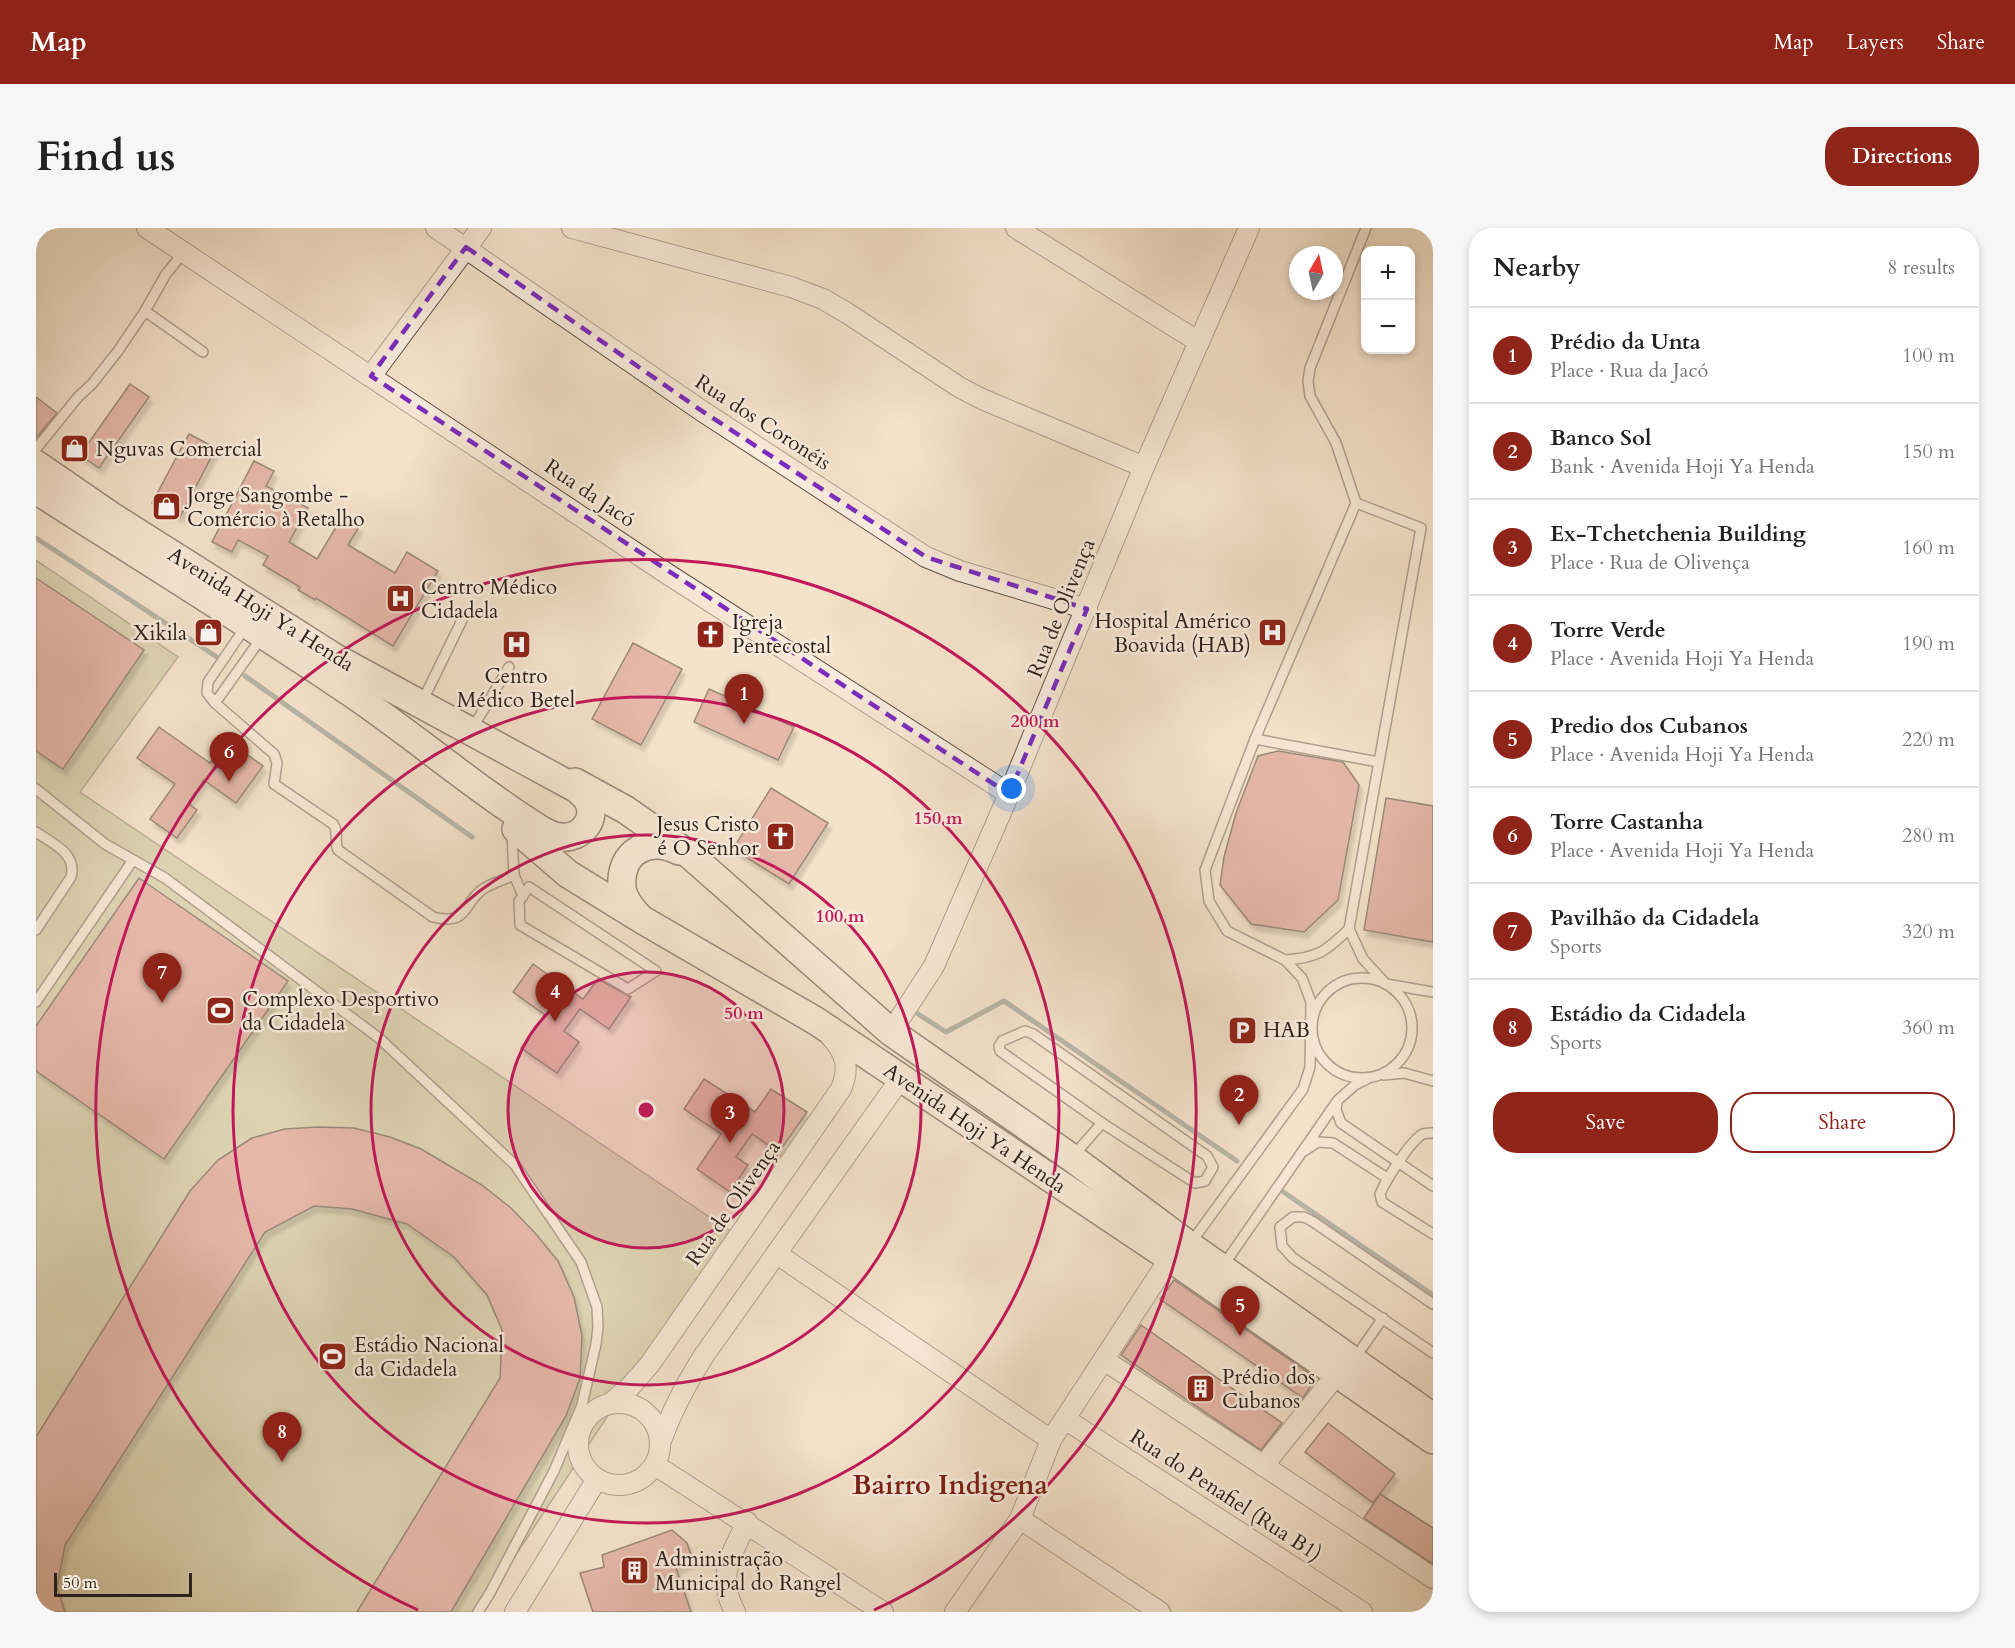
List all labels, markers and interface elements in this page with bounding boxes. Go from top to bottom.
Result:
text: Map [30,23,87,61]
text: Map [1774,28,1814,57]
text: Layers [1847,28,1904,57]
text: Share [1937,28,1985,57]
button: Directions [1825,127,1979,186]
text: Find us [36,128,176,185]
north arrow [1289,246,1343,300]
map controls [1361,246,1415,354]
button: + [1361,246,1415,300]
text: Nearby [1493,250,1581,285]
text: 8 results [1887,254,1955,281]
button: − [1361,300,1415,354]
text: Prédio da Unta [1550,327,1701,357]
text: 1 [1507,342,1518,369]
text: 100 m [1902,342,1955,369]
text: Place · Rua da Jacó [1550,357,1708,384]
street label: Rua dos Coronéis [689,368,836,477]
text: Banco Sol [1550,423,1651,453]
shop icon: Nguvas Comercial [59,433,91,465]
place label: Nguvas Comercial [96,435,262,464]
text: 2 [1507,438,1518,465]
text: 150 m [1902,438,1955,465]
street label: Rua da Jacó [539,452,641,534]
text: Bank · Avenida Hoji Ya Henda [1550,453,1815,480]
place label: Jorge Sangombe - Comércio à Retalho [184,481,365,534]
shop icon: Jorge Sangombe - Comércio à Retalho [150,491,182,523]
text: Ex-Tchetchenia Building [1550,519,1806,549]
street label: Rua de Olivença [1020,534,1102,682]
text: 3 [1507,534,1518,561]
text: 160 m [1902,534,1955,561]
street label: Avenida Hoji Ya Henda [162,540,360,679]
text: Place · Rua de Olivença [1550,549,1750,576]
place label: Centro Médico Cidadela [421,573,557,626]
hospital icon: Centro Médico Cidadela [384,583,416,615]
place label: Hospital Américo Boavida (HAB) [1095,607,1251,660]
place label: Igreja Pentecostal [732,608,831,661]
text: Torre Verde [1550,615,1666,645]
shop icon: Xikila [192,617,224,649]
hospital icon: Hospital Américo Boavida (HAB) [1256,617,1288,649]
church icon: Igreja Pentecostal [695,618,727,650]
place label: Xikila [133,619,187,648]
hospital icon: Centro Médico Betel [500,629,532,661]
text: 4 [1507,630,1518,657]
text: 190 m [1902,630,1955,657]
text: Place · Avenida Hoji Ya Henda [1550,645,1814,672]
place label: Centro Médico Betel [457,662,575,715]
pin: 1 [724,674,764,724]
text: 200 m [1010,709,1060,734]
text: Predio dos Cubanos [1550,711,1748,741]
text: 5 [1507,726,1518,753]
text: 220 m [1902,726,1955,753]
pin: 6 [210,732,248,782]
text: Place · Avenida Hoji Ya Henda [1550,741,1814,768]
your location [997,774,1026,803]
text: 150 m [913,806,963,831]
text: Torre Castanha [1550,807,1704,837]
place label: Jesus Cristo é O Senhor [654,810,759,863]
church icon: Jesus Cristo é O Senhor [764,820,796,852]
text: 6 [1507,822,1518,849]
text: 280 m [1902,822,1955,849]
text: Place · Avenida Hoji Ya Henda [1550,837,1814,864]
text: Pavilhão da Cidadela [1550,903,1760,933]
text: 100 m [815,904,865,929]
text: 7 [1507,918,1518,945]
text: 320 m [1902,918,1955,945]
text: Sports [1550,933,1602,960]
pin: 7 [142,954,182,1003]
pin: 4 [536,972,574,1022]
place label: Complexo Desportivo da Cidadela [242,985,439,1038]
sports icon: Complexo Desportivo da Cidadela [205,995,237,1027]
text: Estádio da Cidadela [1550,999,1746,1029]
text: 50 m [724,1001,764,1026]
parking icon: HAB [1226,1014,1258,1046]
text: 8 [1507,1014,1518,1041]
text: 360 m [1902,1014,1955,1041]
place label: HAB [1263,1016,1310,1045]
text: Sports [1550,1029,1602,1056]
street label: Avenida Hoji Ya Henda [878,1056,1072,1201]
pin: 2 [1220,1076,1258,1125]
button: Save [1493,1092,1718,1153]
button: Share [1730,1092,1955,1153]
pin: 3 [710,1094,750,1143]
centre of rings [636,1100,656,1120]
street label: Rua de Olivença [679,1135,788,1272]
pin: 5 [1220,1286,1260,1336]
place label: Estádio Nacional da Cidadela [354,1331,504,1384]
sports icon: Estádio Nacional da Cidadela [317,1341,349,1373]
place label: Prédio dos Cubanos [1222,1363,1315,1416]
building icon: Prédio dos Cubanos [1185,1373,1217,1405]
pin: 8 [262,1412,302,1462]
street label: Rua do Penafiel (Rua B1) [1124,1422,1327,1568]
district label: Bairro Indigena [852,1467,1048,1504]
place label: Administração Municipal do Rangel [655,1545,841,1598]
building icon: Administração Municipal do Rangel [618,1555,650,1587]
scale bar [54,1570,192,1598]
text: 50 m [63,1572,97,1594]

